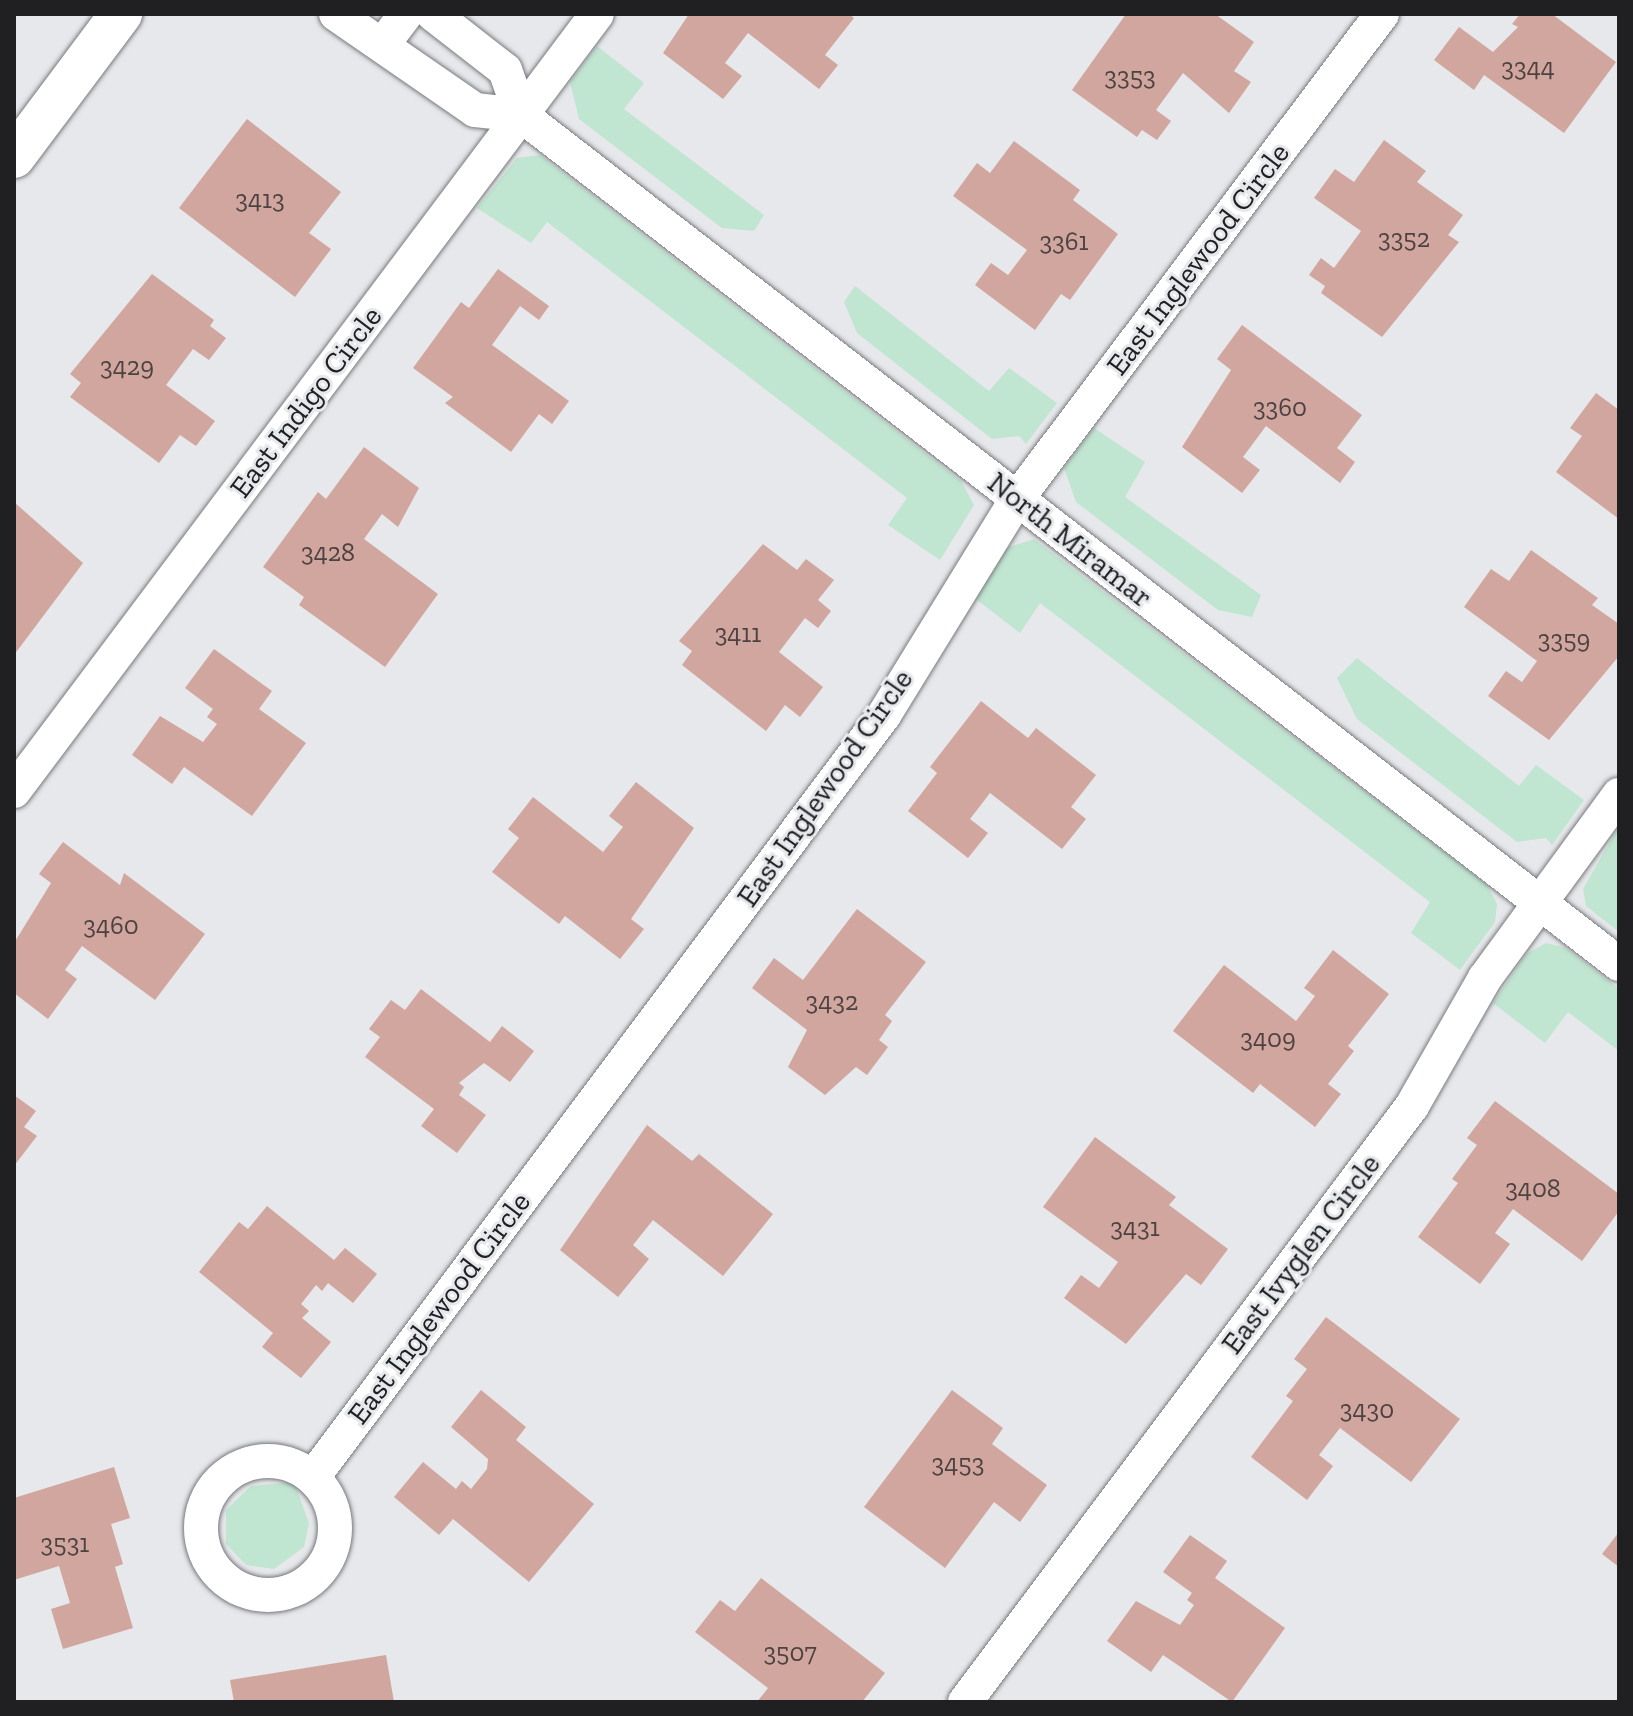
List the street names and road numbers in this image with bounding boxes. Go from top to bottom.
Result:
street label: East Inglewood Circle [1099,136,1297,382]
street label: East Indigo Circle [222,299,390,505]
street label: North Miramar [980,465,1160,615]
street label: East Inglewood Circle [730,662,920,914]
street label: East Ivyglen Circle [1214,1147,1388,1361]
street label: East Inglewood Circle [340,1185,538,1431]

